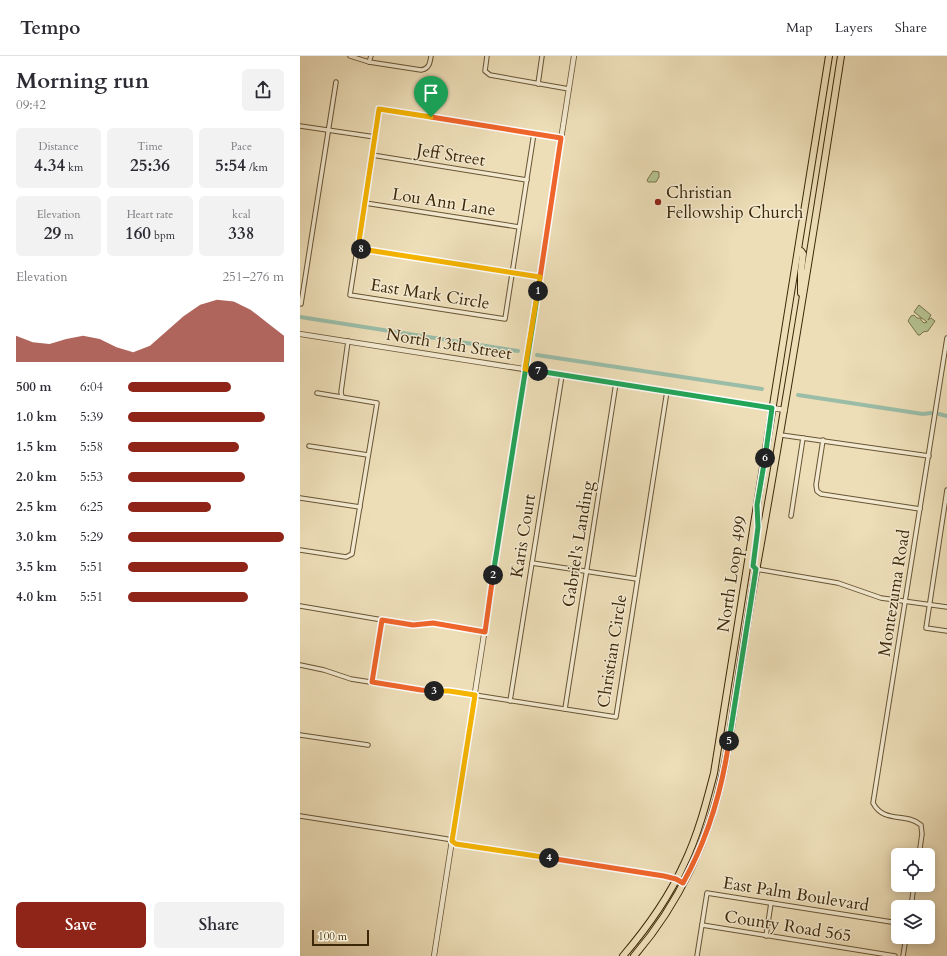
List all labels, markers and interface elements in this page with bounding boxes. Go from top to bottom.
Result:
text: Tempo [20,15,80,41]
text: Map [786,18,813,37]
text: Layers [835,18,873,37]
text: Share [895,18,927,37]
text: Morning run [16,66,149,96]
button: share [242,69,284,111]
pin [414,76,448,117]
icon: arrive [420,82,442,104]
text: 09:42 [16,96,46,114]
street label: Jeff Street [412,138,488,172]
text: Distance [39,139,79,154]
text: Time [137,139,163,154]
text: Pace [231,139,252,154]
text: 4.34 [34,154,65,177]
text: 25:36 [130,154,170,177]
text: 5:54 [215,154,246,177]
text: km [65,160,83,175]
text: /km [246,160,268,175]
place label: Christian Fellowship Church [666,181,804,224]
street label: Lou Ann Lane [391,182,497,222]
marker: Christian Fellowship Church [653,197,663,207]
text: Elevation [37,207,81,222]
text: Heart rate [127,207,173,222]
text: kcal [232,207,251,222]
text: 29 [44,222,61,245]
text: 160 [125,222,151,245]
text: 338 [228,222,254,245]
text: m [61,228,74,243]
text: bpm [151,228,175,243]
pin: 8 [351,239,371,259]
text: 8 [358,241,364,256]
text: Elevation [16,268,68,286]
text: 251–276 m [222,268,284,286]
street label: East Mark Circle [369,273,491,315]
pin: 1 [528,281,548,301]
text: 1 [535,283,541,298]
street label: North 13th Street [385,323,514,365]
pin: 7 [528,361,548,381]
text: 7 [535,363,541,378]
text: 500 m [16,378,51,396]
text: 6:04 [80,378,103,396]
text: 1.0 km [16,408,57,426]
text: 5:39 [80,408,103,426]
text: 1.5 km [16,438,57,456]
text: 5:58 [80,438,103,456]
pin: 6 [755,448,775,468]
text: 6 [762,450,768,465]
text: 2.0 km [16,468,57,486]
text: 5:53 [80,468,103,486]
street label: Gabriel's Landing [557,479,599,609]
street label: Karis Court [505,492,541,579]
text: 2.5 km [16,498,57,516]
text: 6:25 [80,498,103,516]
street label: North Loop 499 [711,514,753,634]
text: 3.0 km [16,528,57,546]
text: 5:29 [80,528,103,546]
street label: Montezuma Road [873,528,915,658]
text: 3.5 km [16,558,57,576]
text: 5:51 [80,558,103,576]
pin: 2 [483,565,503,585]
text: 2 [490,567,496,582]
text: 4.0 km [16,588,57,606]
text: 5:51 [80,588,103,606]
street label: Christian Circle [592,593,632,709]
pin: 3 [424,681,444,701]
text: 3 [431,683,437,698]
pin: 5 [719,731,739,751]
text: 5 [726,733,732,748]
pin: 4 [539,848,559,868]
map controls [891,848,935,944]
button: locate [891,848,935,892]
text: 4 [546,850,552,865]
street label: East Palm Boulevard [721,871,871,917]
button: layers [891,900,935,944]
button: Save [16,902,146,948]
button: Share [154,902,284,948]
street label: County Road 565 [723,905,853,947]
scale bar [312,928,369,947]
text: 100 m [318,929,347,944]

